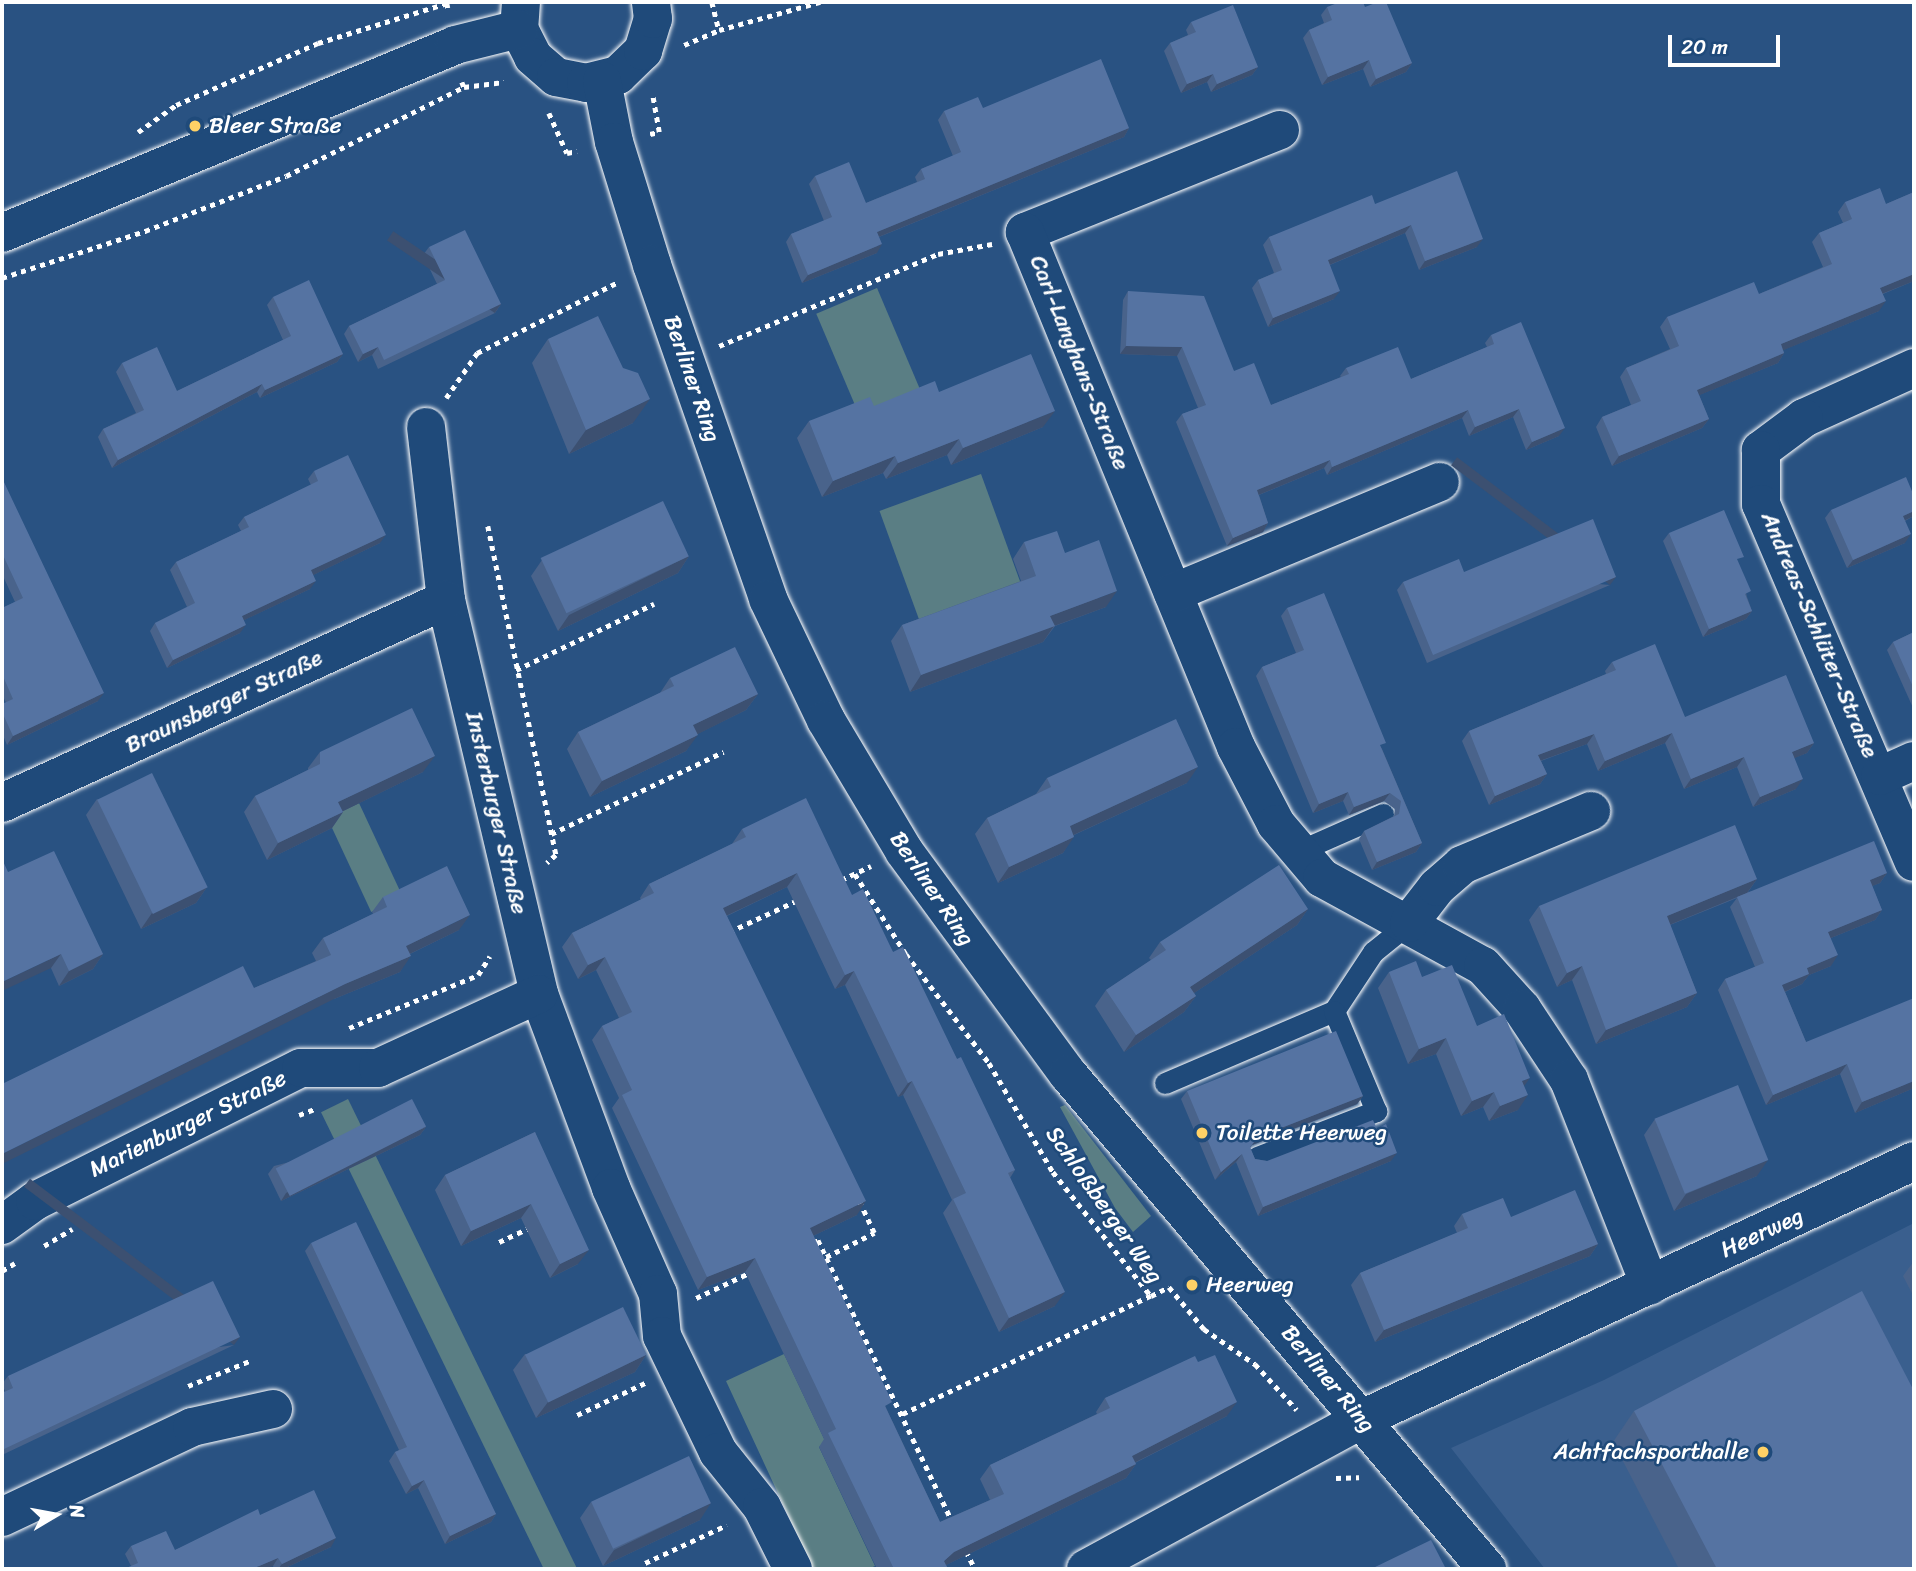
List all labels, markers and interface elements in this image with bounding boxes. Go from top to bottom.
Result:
scale bar [1671,21,1783,65]
text: 20 m [1681,28,1728,66]
place label: Bleer Straße [209,112,342,140]
marker: Bleer Straße [187,118,203,134]
street label: Carl-Langhans-Straße [1023,252,1135,474]
street label: Berliner Ring [657,312,727,446]
street label: Andreas-Schlüter-Straße [1755,508,1883,762]
street label: Braunsberger Straße [121,644,327,760]
street label: Insterburger Straße [459,709,533,917]
street label: Berliner Ring [884,827,980,951]
street label: Marienburger Straße [85,1064,291,1184]
place label: Toilette Heerweg [1216,1119,1387,1147]
street label: Schloßberger Weg [1040,1121,1168,1289]
marker: Toilette Heerweg [1194,1125,1210,1141]
street label: Heerweg [1716,1202,1808,1264]
place label: Heerweg [1206,1271,1294,1299]
marker: Heerweg [1184,1277,1200,1293]
street label: Berliner Ring [1275,1320,1381,1438]
place label: Achtfachsporthalle [1553,1438,1749,1466]
marker: Achtfachsporthalle [1755,1444,1771,1460]
north arrow [21,1480,91,1550]
text: N [60,1502,95,1521]

